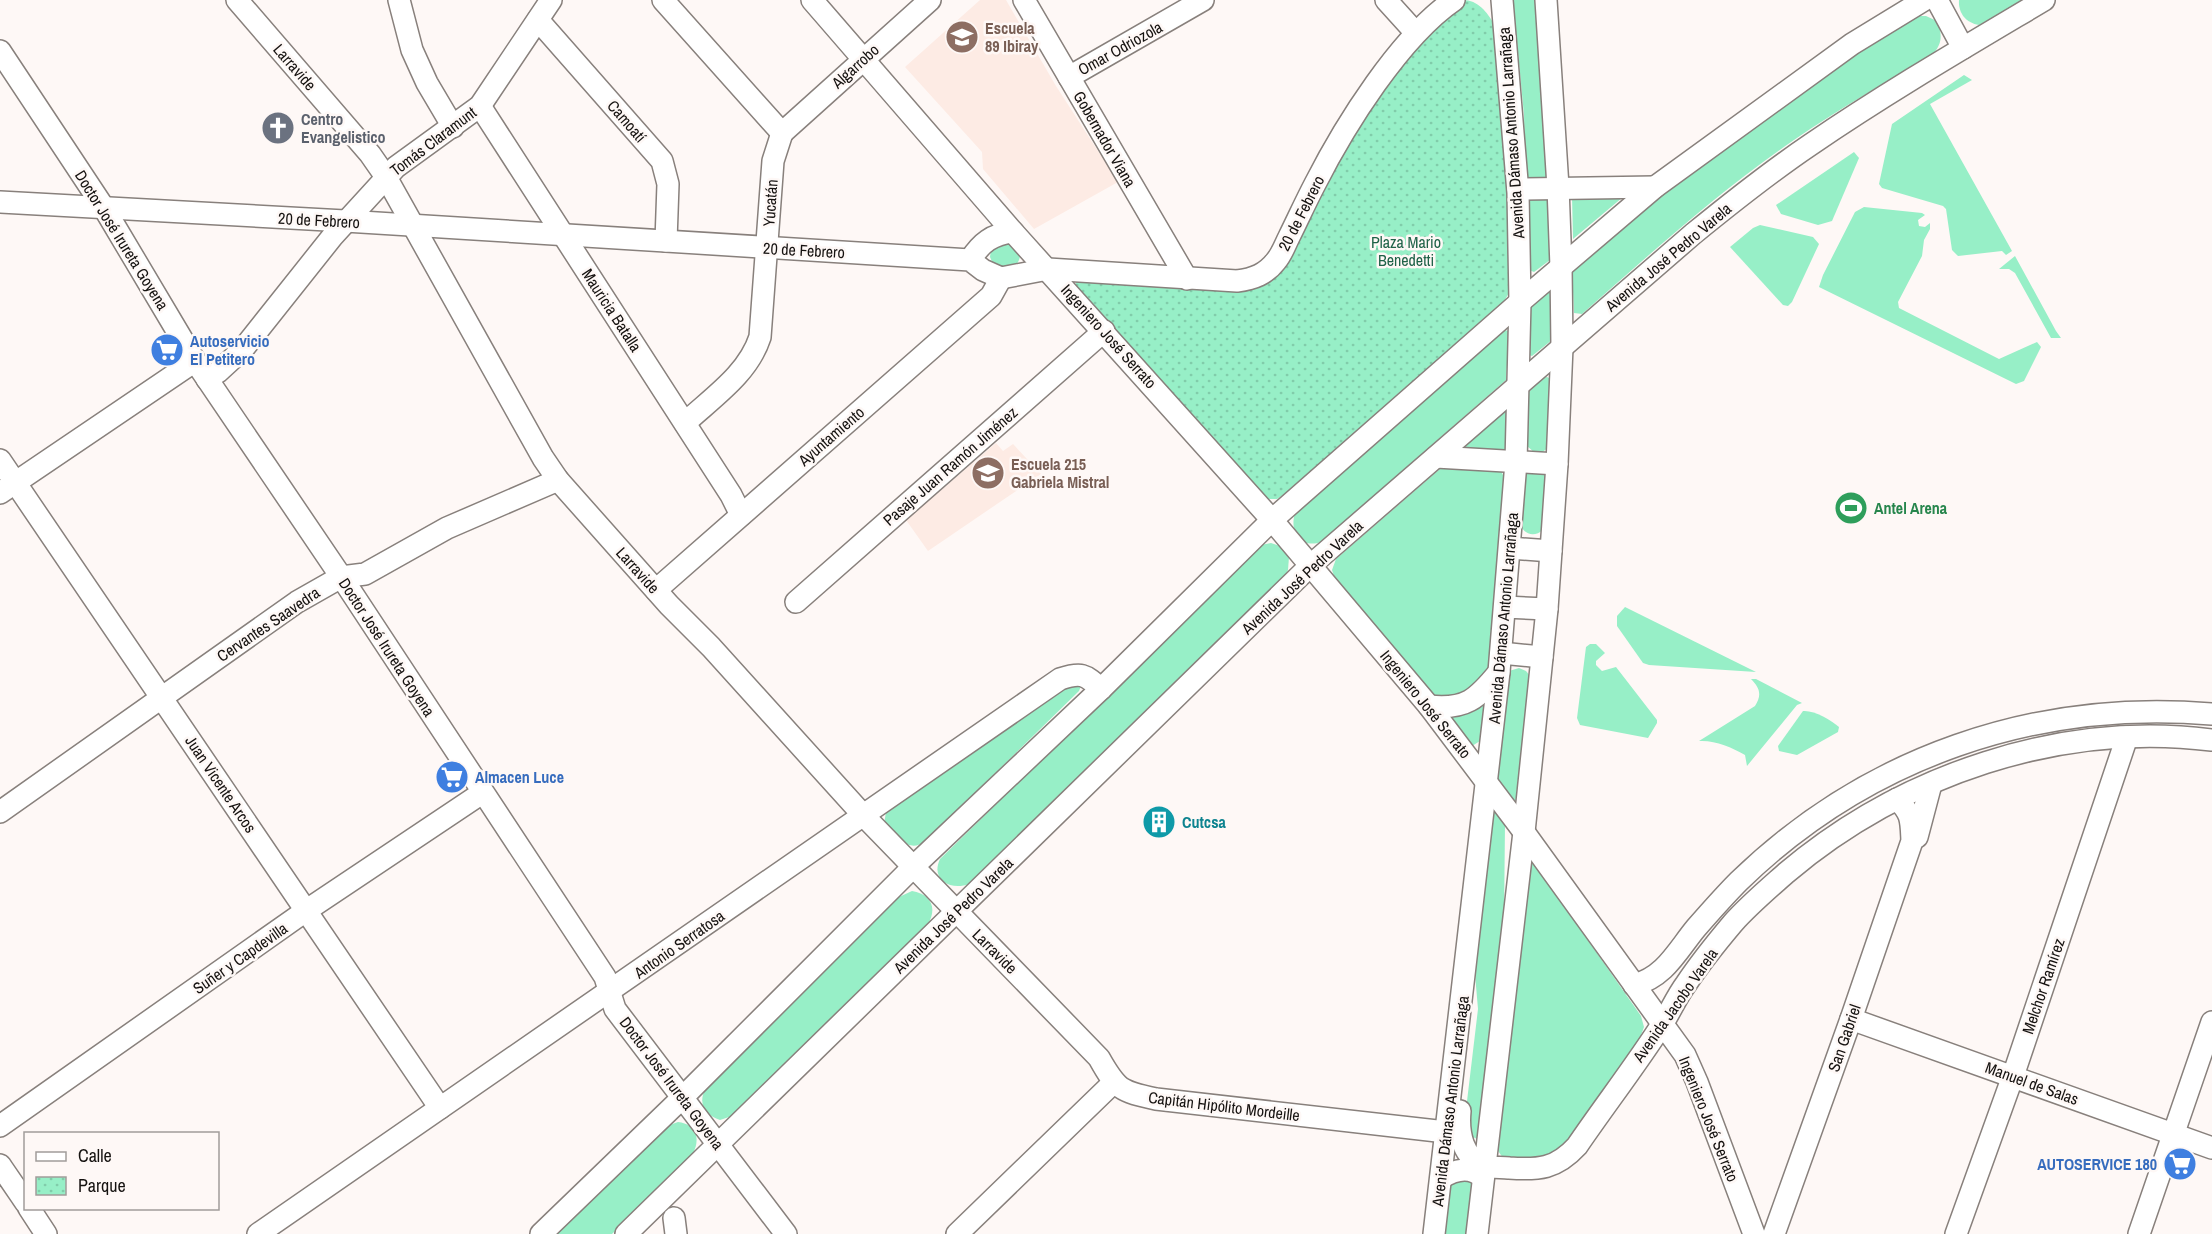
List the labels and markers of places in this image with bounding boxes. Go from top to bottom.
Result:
place label: Escuela 89 Ibiray [985,17,1039,57]
school or university icon: Escuela 89 Ibiray [944,19,980,55]
place label: Centro Evangelistico [301,108,386,148]
church icon: Centro Evangelistico [260,110,296,146]
place label: Autoservicio El Petitero [190,330,269,370]
supermarket icon: Autoservicio El Petitero [149,332,185,368]
place label: Escuela 215 Gabriela Mistral [1011,453,1109,493]
school or university icon: Escuela 215 Gabriela Mistral [970,455,1006,491]
sports icon: Antel Arena [1833,490,1869,526]
place label: Antel Arena [1874,497,1948,519]
supermarket icon: Almacen Luce [434,759,470,795]
place label: Almacen Luce [475,766,564,788]
building icon: Cutcsa [1141,804,1177,840]
place label: Cutcsa [1182,811,1226,833]
supermarket icon: AUTOSERVICE 180 [2162,1146,2198,1182]
place label: AUTOSERVICE 180 [2037,1153,2157,1175]

